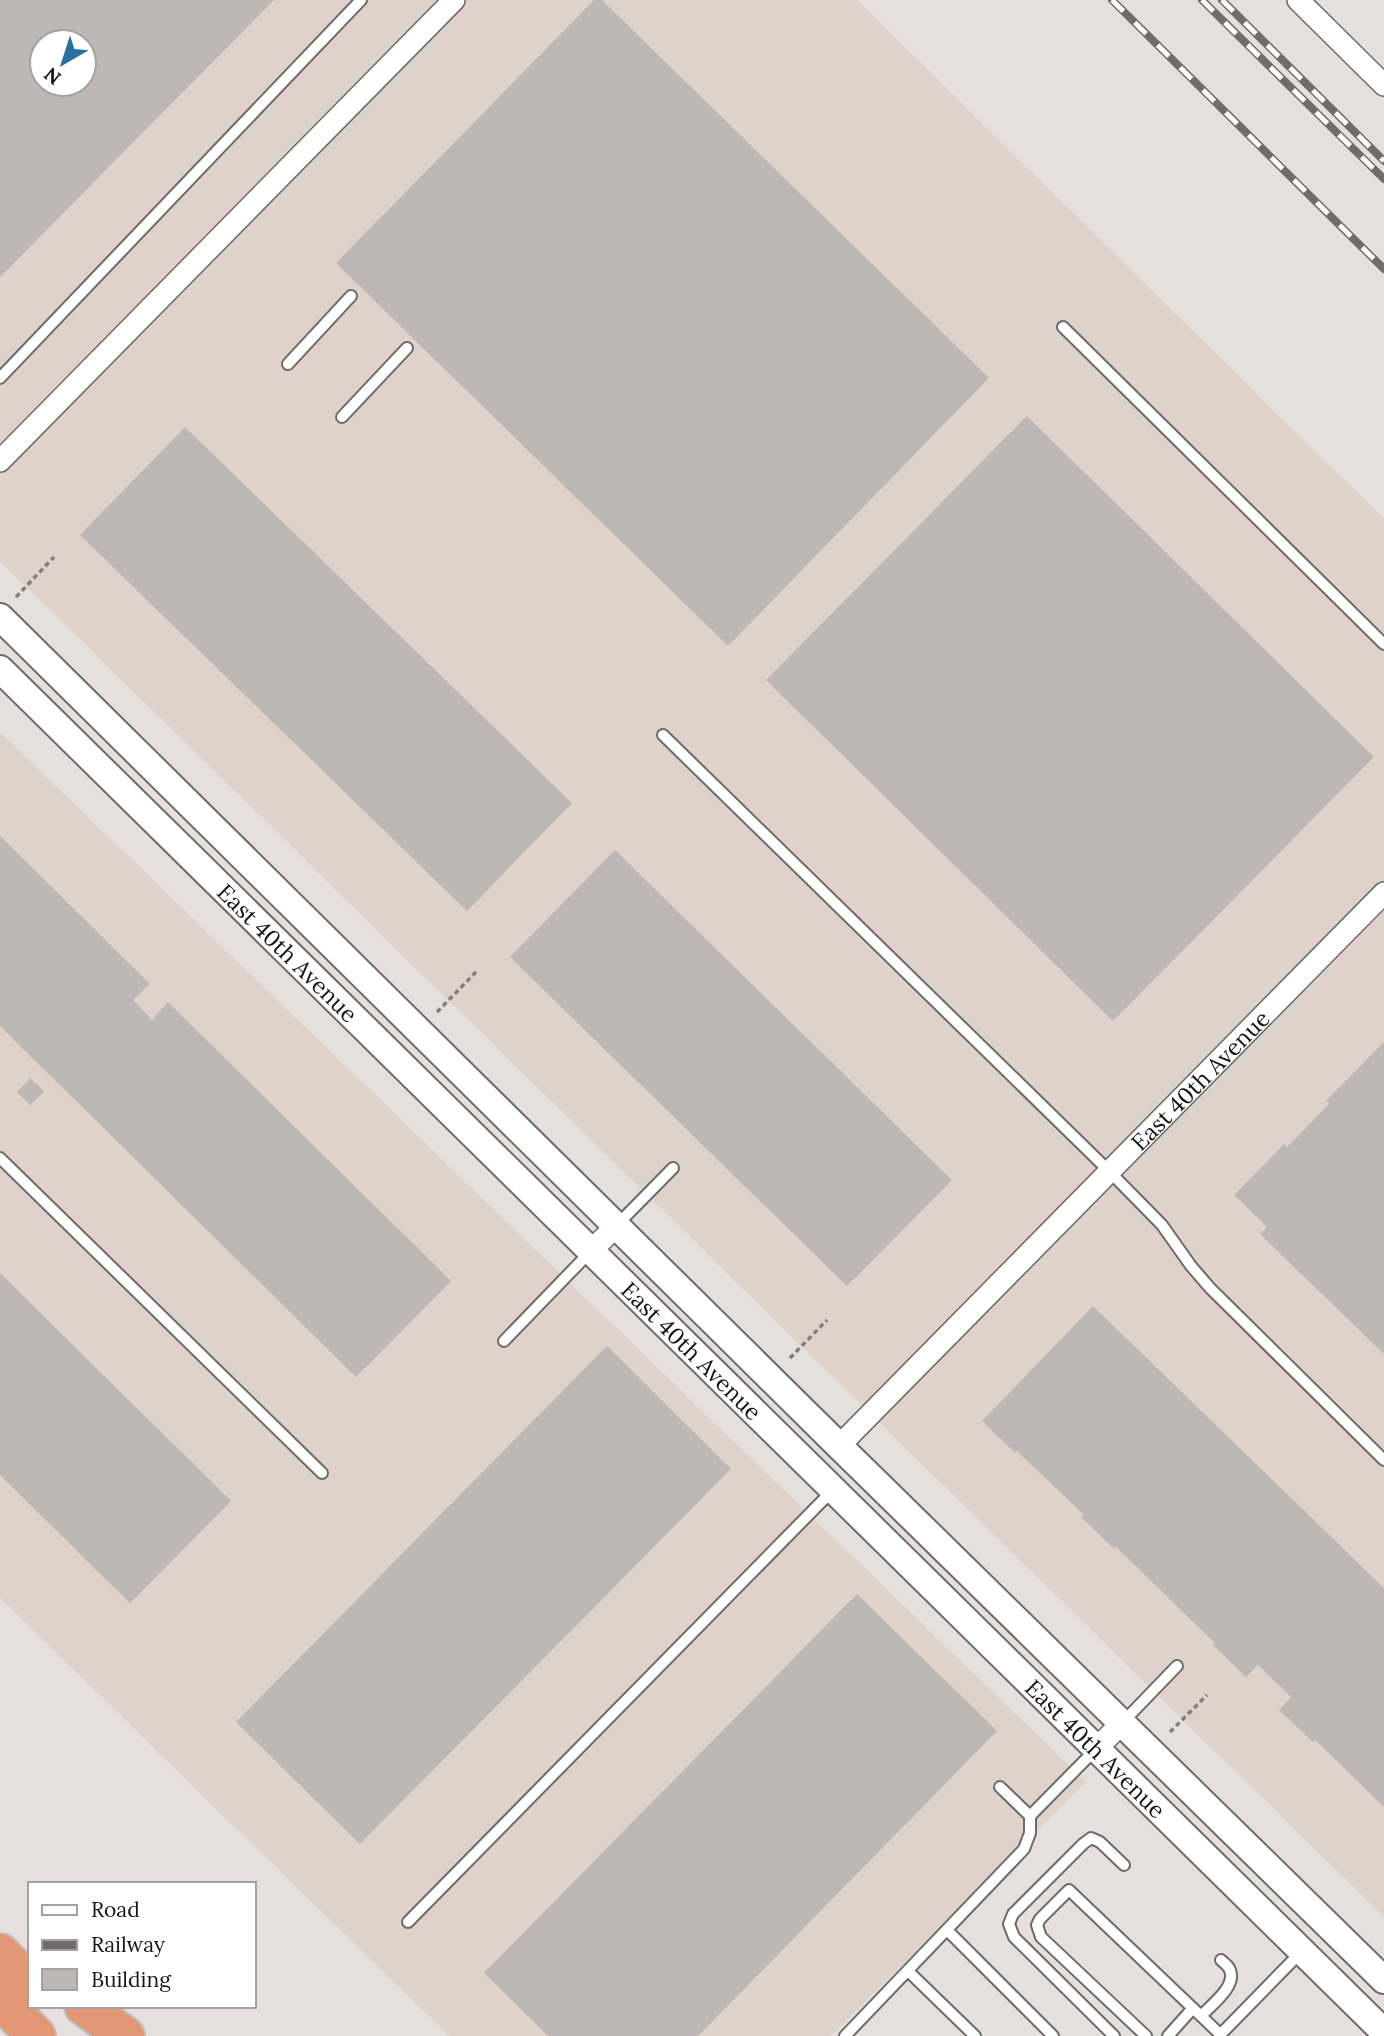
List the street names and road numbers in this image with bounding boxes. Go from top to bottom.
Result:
street label: East 40th Avenue [212,877,364,1028]
street label: East 40th Avenue [1124,1004,1275,1156]
street label: East 40th Avenue [616,1275,768,1426]
street label: East 40th Avenue [1020,1673,1172,1824]

